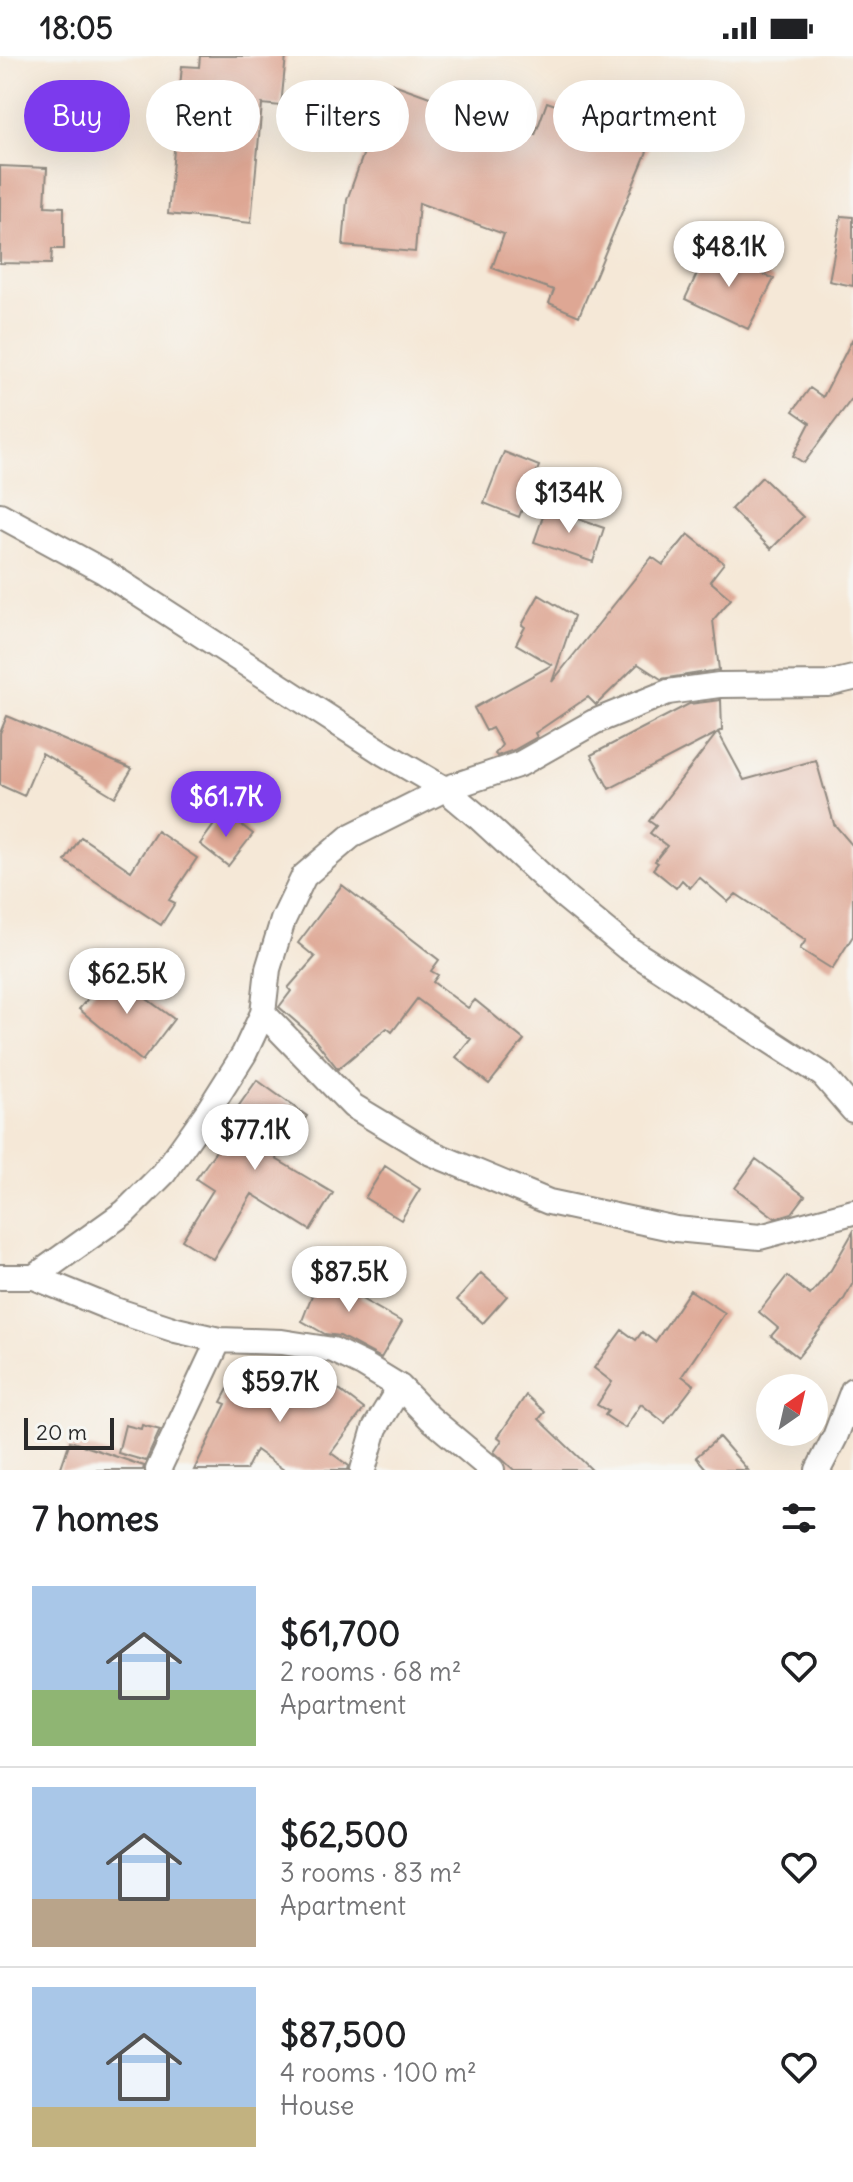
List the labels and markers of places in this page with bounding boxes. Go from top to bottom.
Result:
pin: $48.1K [664,221,794,289]
pin: $134K [513,467,625,535]
pin: $61.7K [161,771,291,839]
pin: $62.5K [62,948,192,1016]
pin: $77.1K [190,1104,320,1172]
pin: $87.5K [284,1246,414,1314]
pin: $59.7K [215,1356,345,1424]

